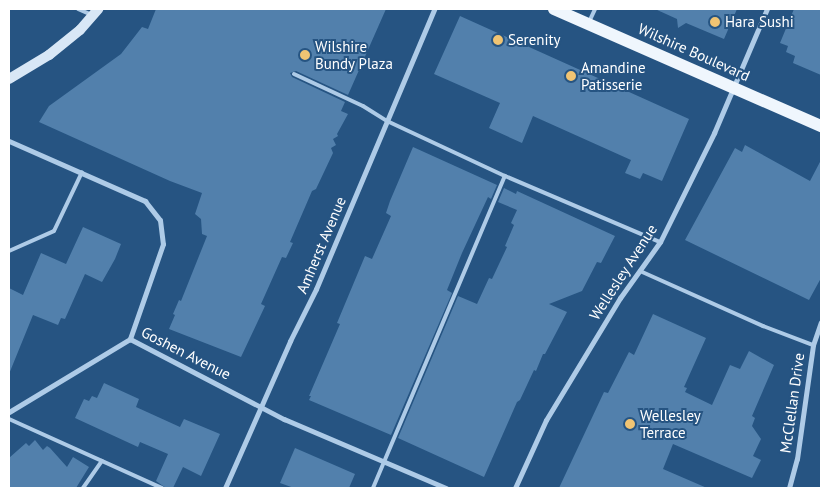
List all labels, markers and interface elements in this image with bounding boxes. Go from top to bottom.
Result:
place label: Hara Sushi [725,13,794,31]
marker: Hara Sushi [709,16,721,28]
street label: Wilshire Boulevard [635,19,753,85]
place label: Serenity [508,31,561,49]
marker: Serenity [492,34,504,46]
place label: Wilshire Bundy Plaza [315,37,393,72]
marker: Wilshire Bundy Plaza [299,49,311,61]
place label: Amandine Patisserie [581,58,646,93]
marker: Amandine Patisserie [565,70,577,82]
street label: Amherst Avenue [292,194,350,296]
street label: Wellesley Avenue [585,220,661,324]
street label: Goshen Avenue [138,323,234,383]
street label: McClellan Drive [776,352,808,454]
place label: Wellesley Terrace [640,406,701,441]
marker: Wellesley Terrace [624,418,636,430]

